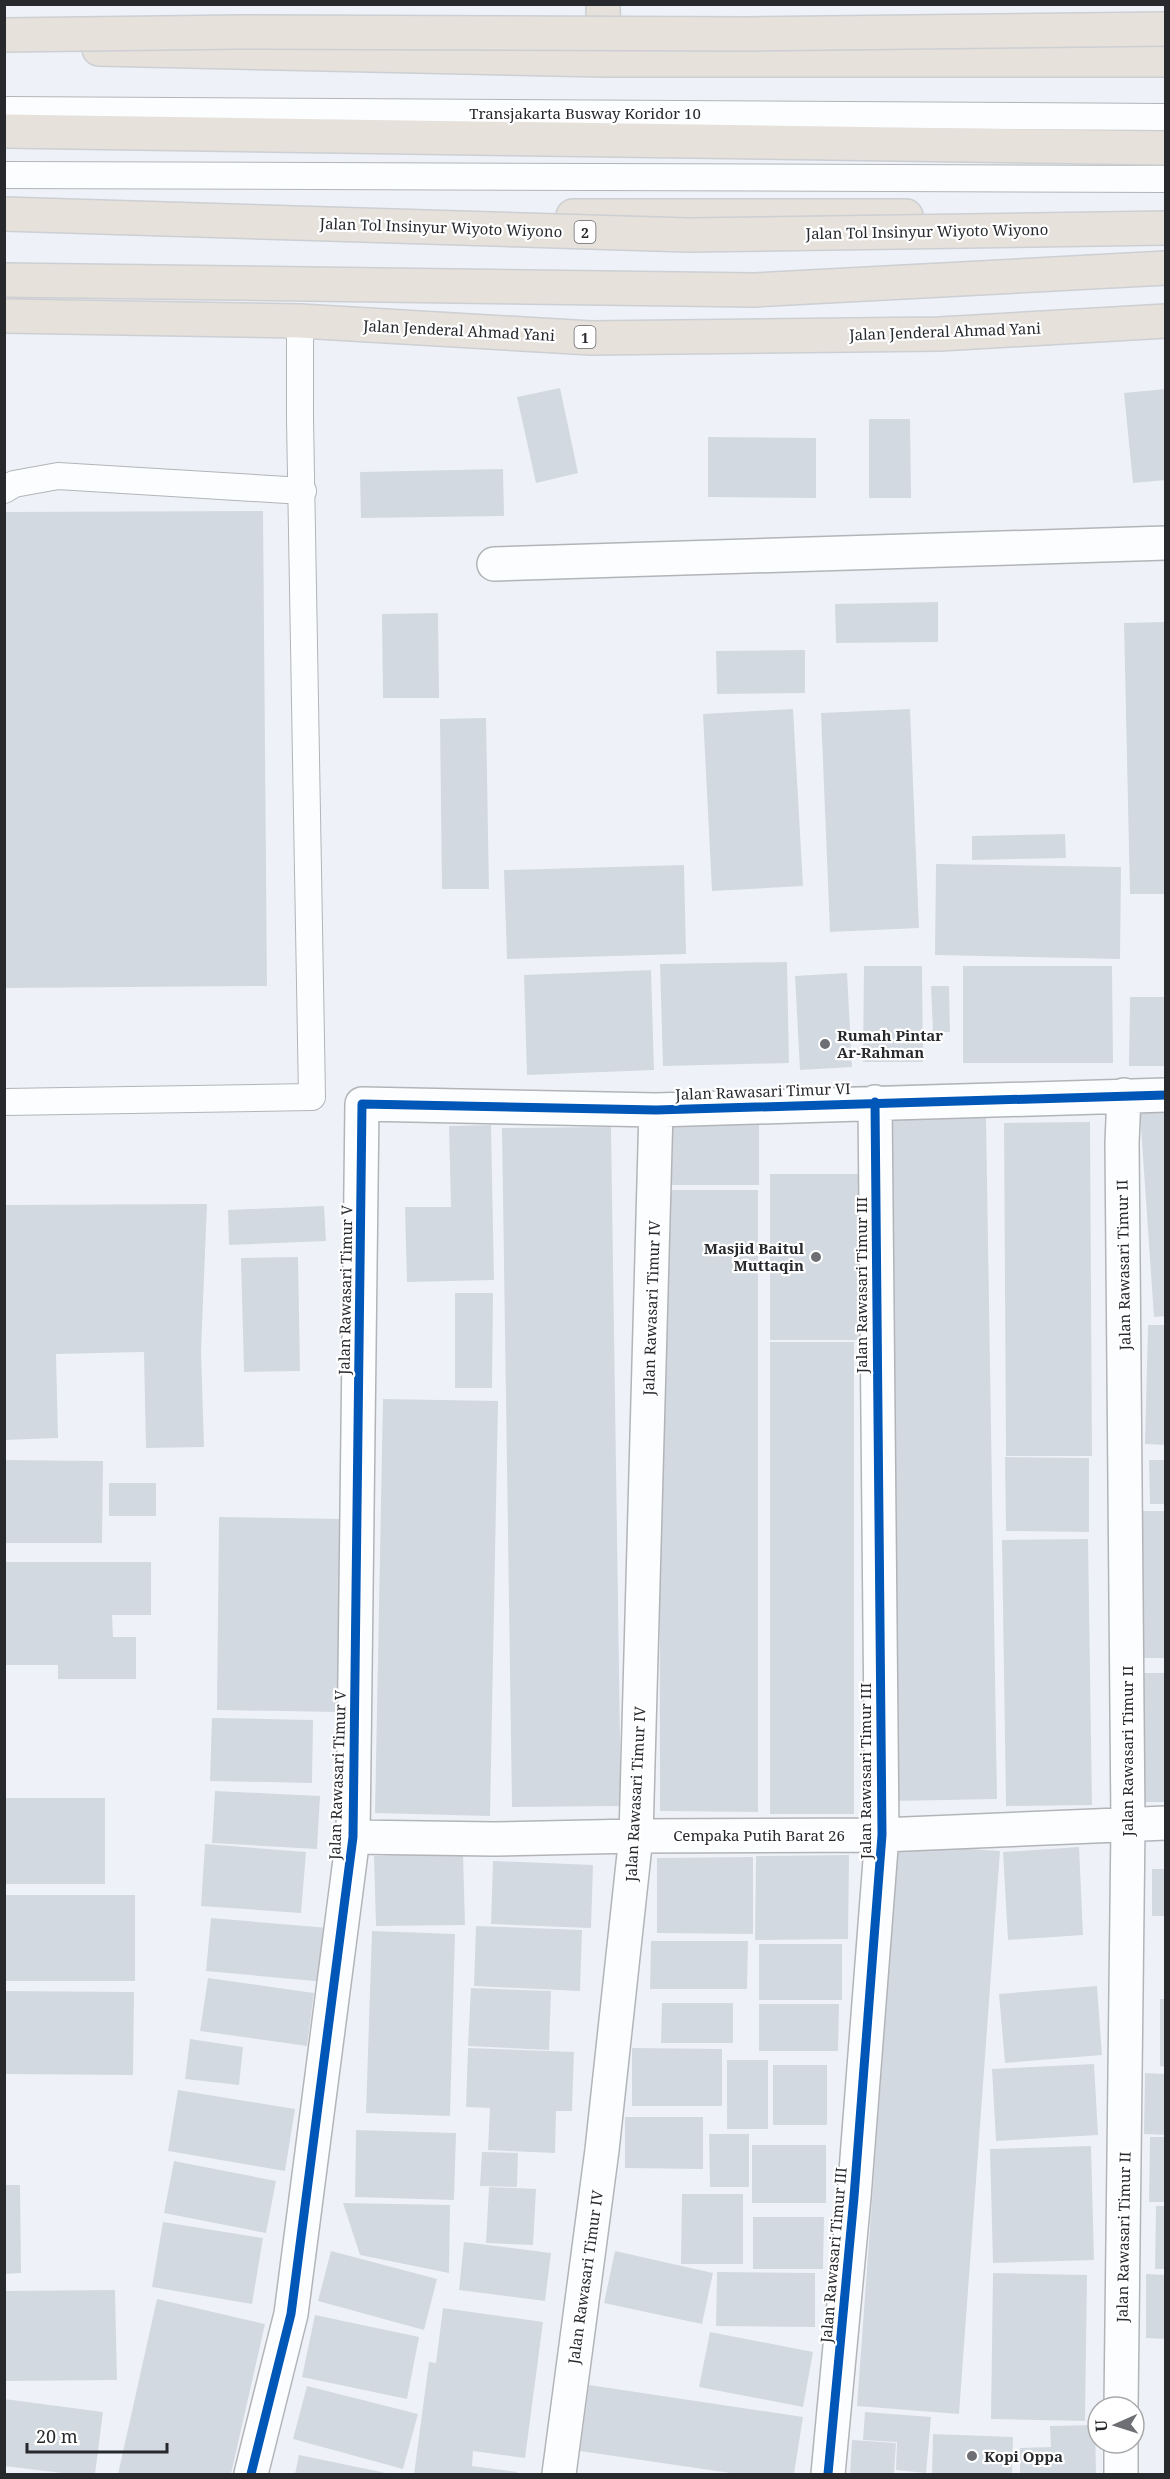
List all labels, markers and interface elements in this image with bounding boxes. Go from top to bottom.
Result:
street label: Transjakarta Busway Koridor 10 [469,103,701,123]
street label: Jalan Tol Insinyur Wiyoto Wiyono [318,213,563,241]
street label: Jalan Tol Insinyur Wiyoto Wiyono [805,219,1048,243]
road number: 2 [574,221,596,243]
street label: Jalan Jenderal Ahmad Yani [362,315,555,345]
street label: Jalan Jenderal Ahmad Yani [848,318,1041,344]
road number: 1 [574,326,596,348]
place label: Rumah Pintar Ar-Rahman [837,1025,943,1062]
marker: Rumah Pintar Ar-Rahman [818,1037,832,1051]
street label: Jalan Rawasari Timur VI [674,1078,851,1104]
street label: Jalan Rawasari Timur II [1112,1179,1135,1352]
street label: Jalan Rawasari Timur III [851,1197,871,1374]
street label: Jalan Rawasari Timur V [334,1204,356,1376]
street label: Jalan Rawasari Timur IV [638,1219,664,1397]
place label: Masjid Baitul Muttaqin [704,1238,805,1275]
marker: Masjid Baitul Muttaqin [809,1250,823,1264]
street label: Jalan Rawasari Timur II [1117,1666,1137,1837]
street label: Jalan Rawasari Timur III [855,1683,875,1860]
street label: Jalan Rawasari Timur V [324,1689,350,1861]
street label: Jalan Rawasari Timur IV [620,1705,650,1883]
street label: Cempaka Putih Barat 26 [673,1825,845,1845]
street label: Jalan Rawasari Timur II [1111,2151,1134,2324]
street label: Jalan Rawasari Timur III [815,2166,851,2345]
street label: Jalan Rawasari Timur IV [563,2188,607,2366]
north arrow [1086,2395,1146,2455]
scale bar [27,2416,166,2454]
text: U [1090,2419,1112,2432]
text: 20 m [36,2424,78,2448]
place label: Kopi Oppa [984,2446,1063,2466]
marker: Kopi Oppa [965,2449,979,2463]

